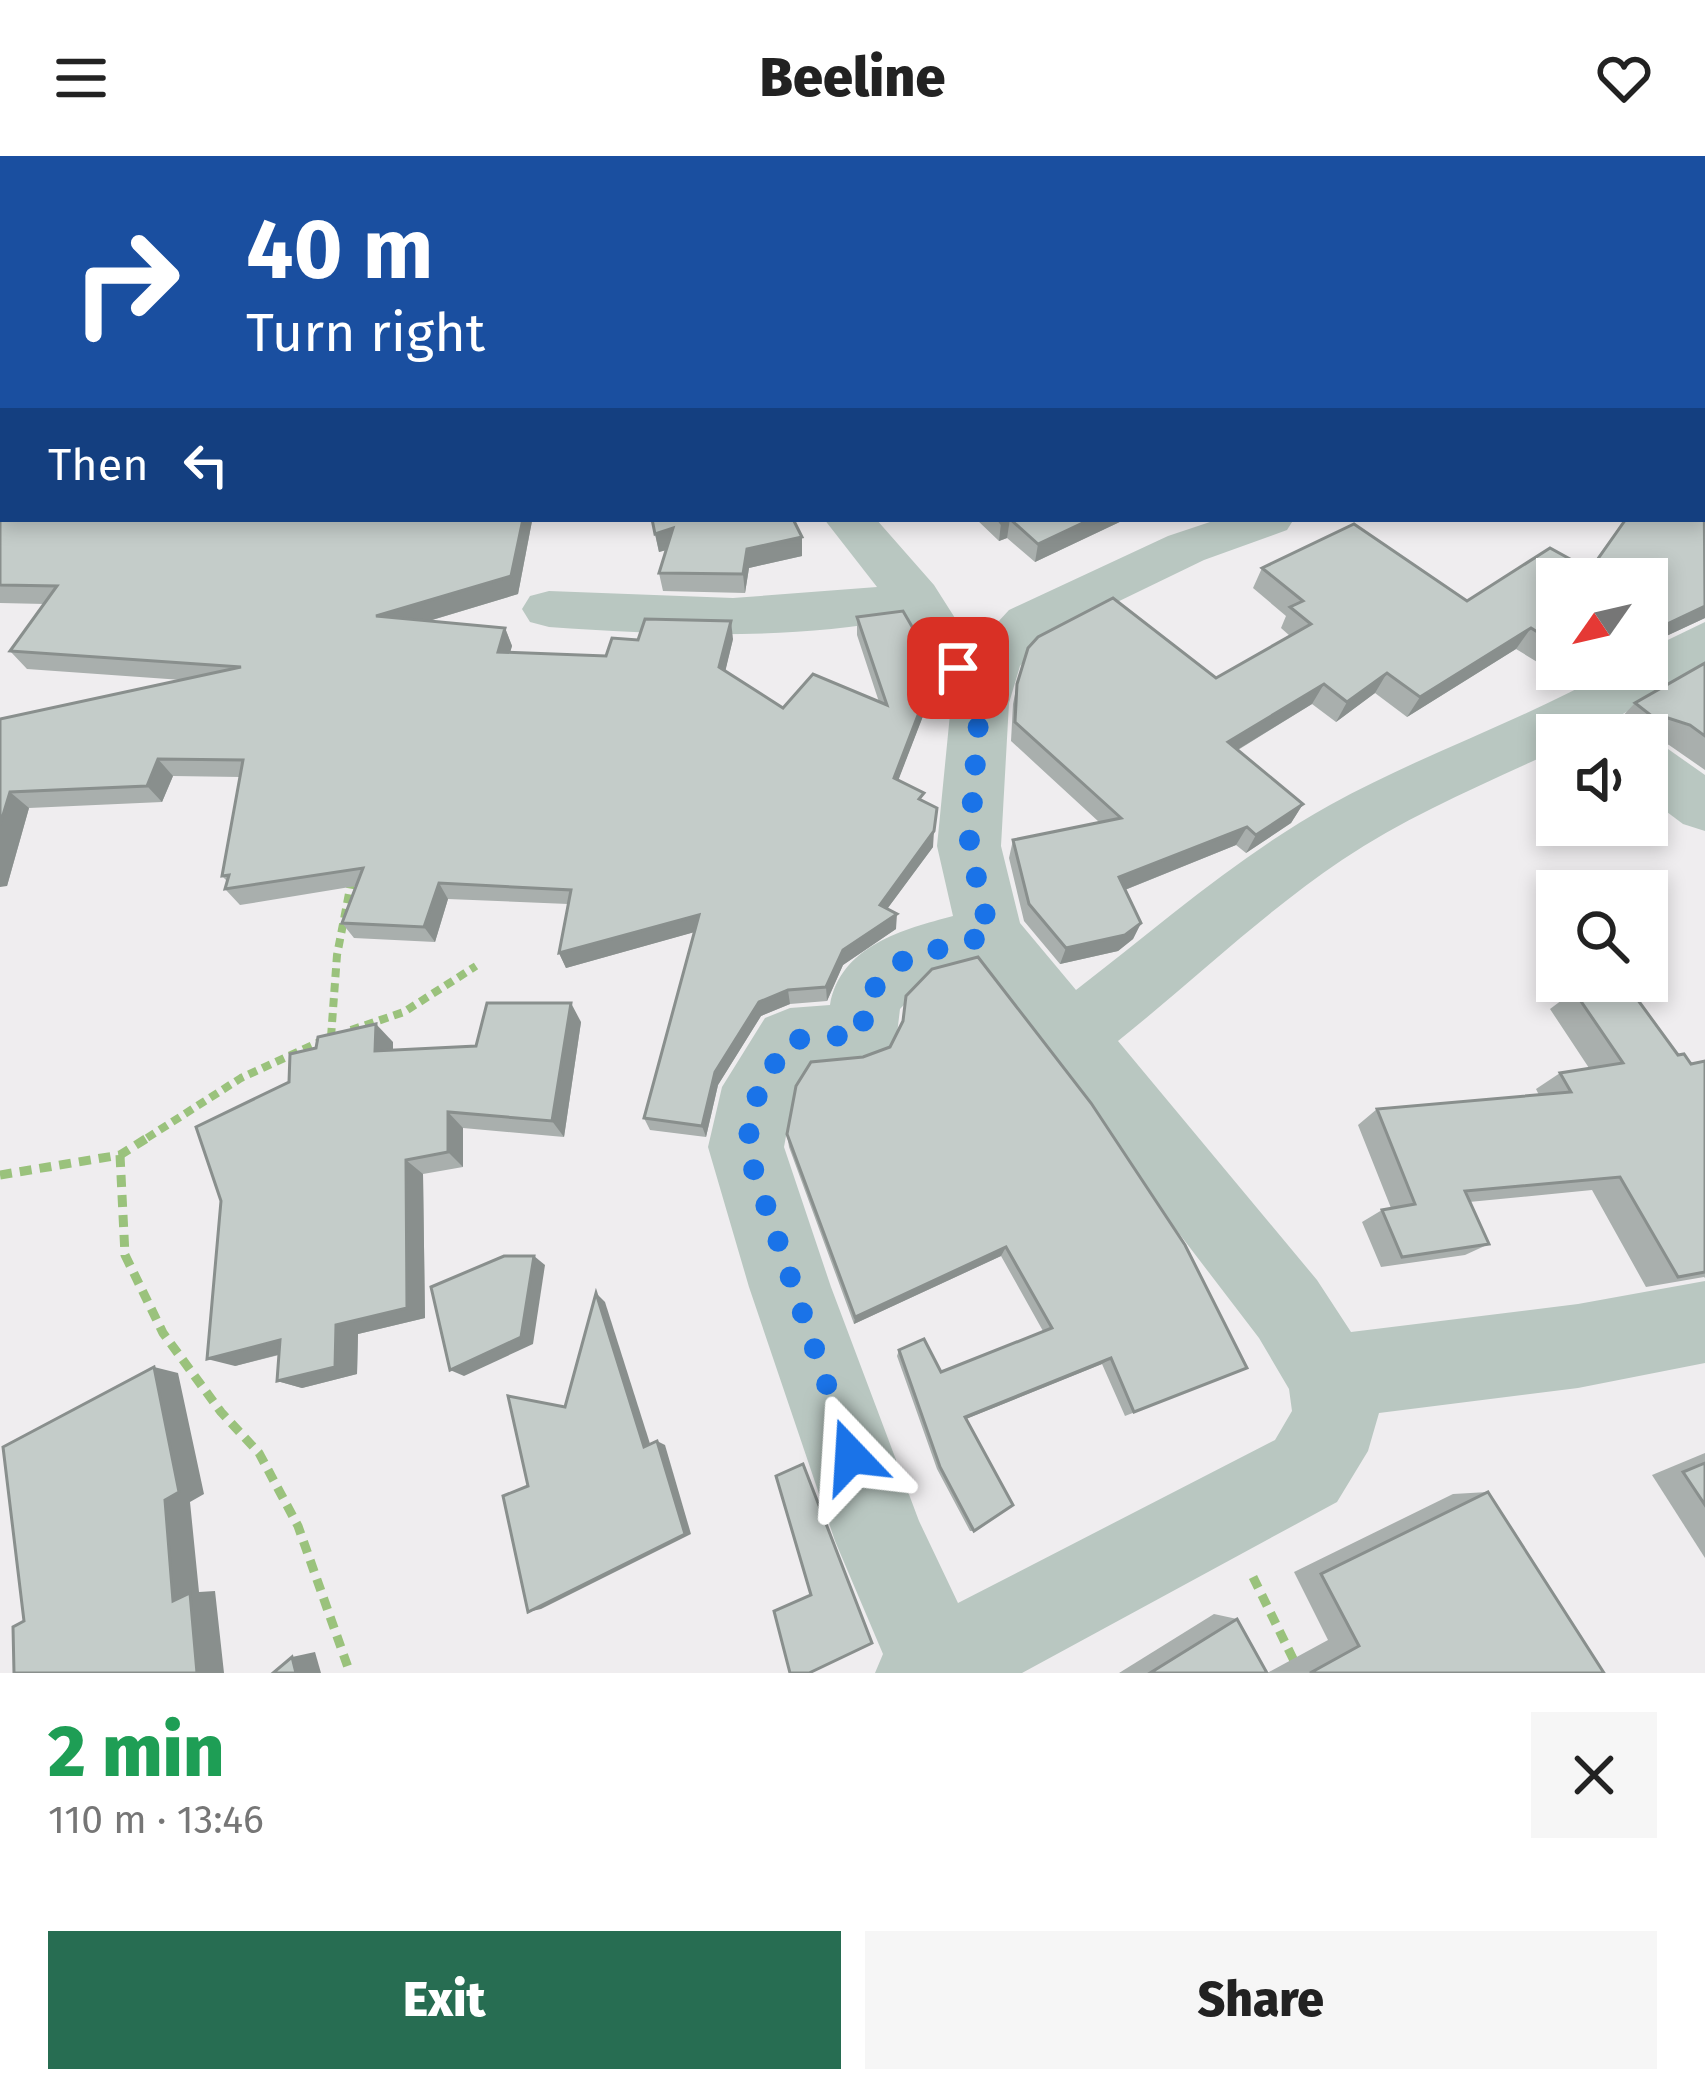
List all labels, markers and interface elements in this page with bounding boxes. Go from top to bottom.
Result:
icon: menu [48,45,114,111]
icon: heart [1591,45,1657,111]
text: Beeline [760,46,945,110]
text: 40 m [246,199,434,300]
icon: right [48,204,204,360]
text: Turn right [246,301,485,365]
icon: left [173,432,239,498]
text: Then [48,438,149,492]
north arrow [1536,558,1668,690]
map controls [1536,558,1668,1002]
pin [907,617,1009,719]
icon: arrive [925,635,991,701]
button: sound [1536,714,1668,846]
button: search [1536,870,1668,1002]
position arrow [788,1393,914,1519]
text: 2 min [48,1709,224,1795]
button: close [1531,1712,1657,1838]
text: 110 m · 13:46 [48,1797,264,1843]
button: Exit [48,1931,841,2069]
button: Share [865,1931,1657,2069]

